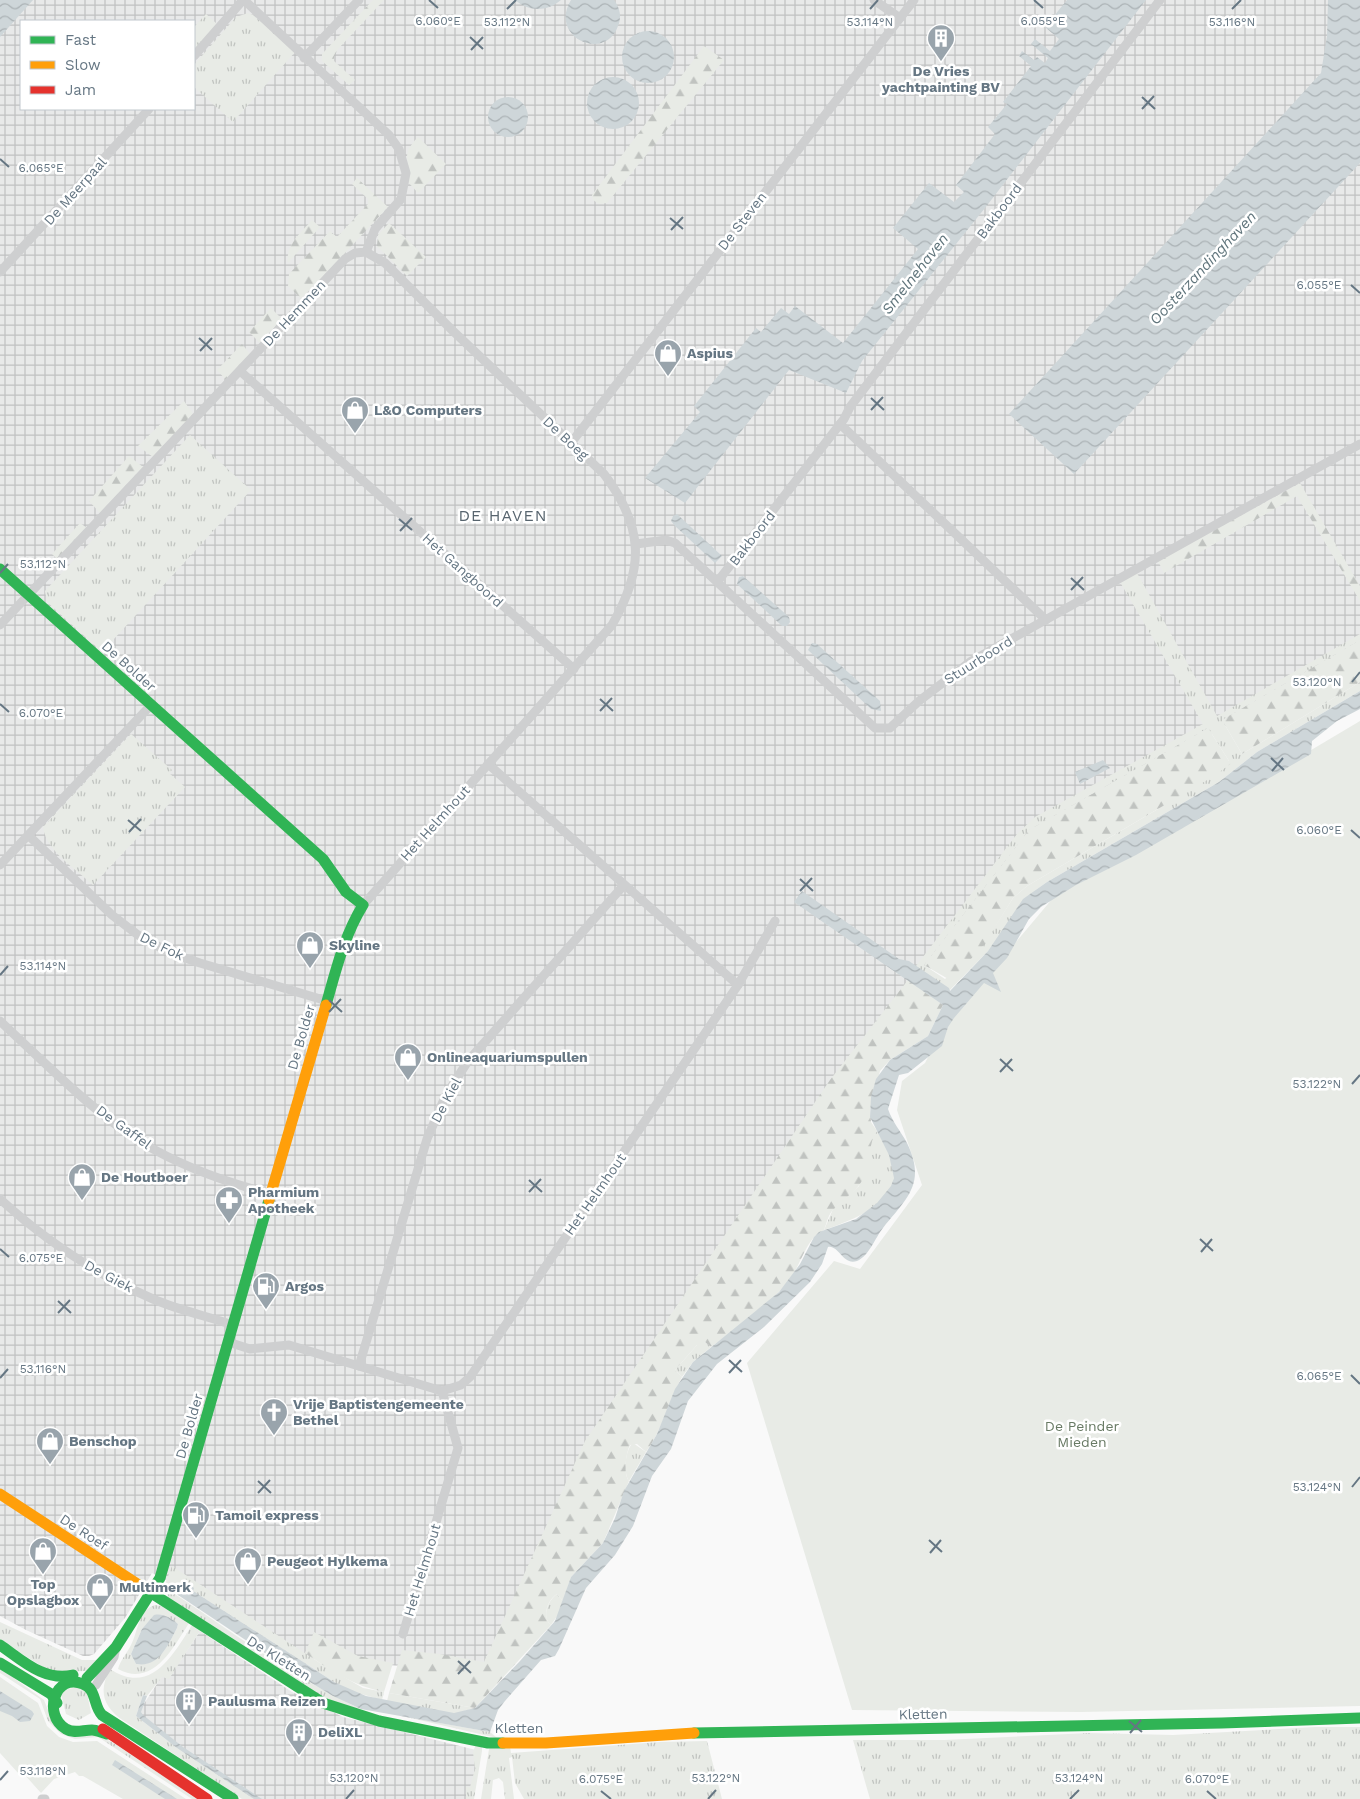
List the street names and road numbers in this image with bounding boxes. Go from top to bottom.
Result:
street label: De Meerpaal [40,153,110,228]
street label: Bakboord [973,180,1025,242]
street label: De Steven [714,189,770,253]
street label: De Hemmen [259,277,329,349]
street label: De Boeg [540,413,592,463]
street label: Bakboord [726,508,778,568]
street label: Het Gangboord [419,530,507,610]
street label: Stuurboord [941,633,1015,687]
street label: De Bolder [99,638,160,695]
street label: Het Helmhout [397,782,473,864]
street label: De Fok [137,928,187,964]
street label: De Bolder [284,1002,318,1072]
street label: De Kiel [428,1074,465,1125]
street label: De Gaffel [93,1102,155,1153]
street label: Het Helmhout [561,1150,629,1238]
street label: De Giek [82,1257,136,1295]
street label: De Bolder [172,1391,206,1461]
street label: De Roef [57,1511,111,1554]
street label: Het Helmhout [400,1522,444,1618]
street label: De Kletten [244,1632,314,1684]
street label: Kletten [898,1706,948,1722]
street label: Kletten [495,1720,543,1736]

